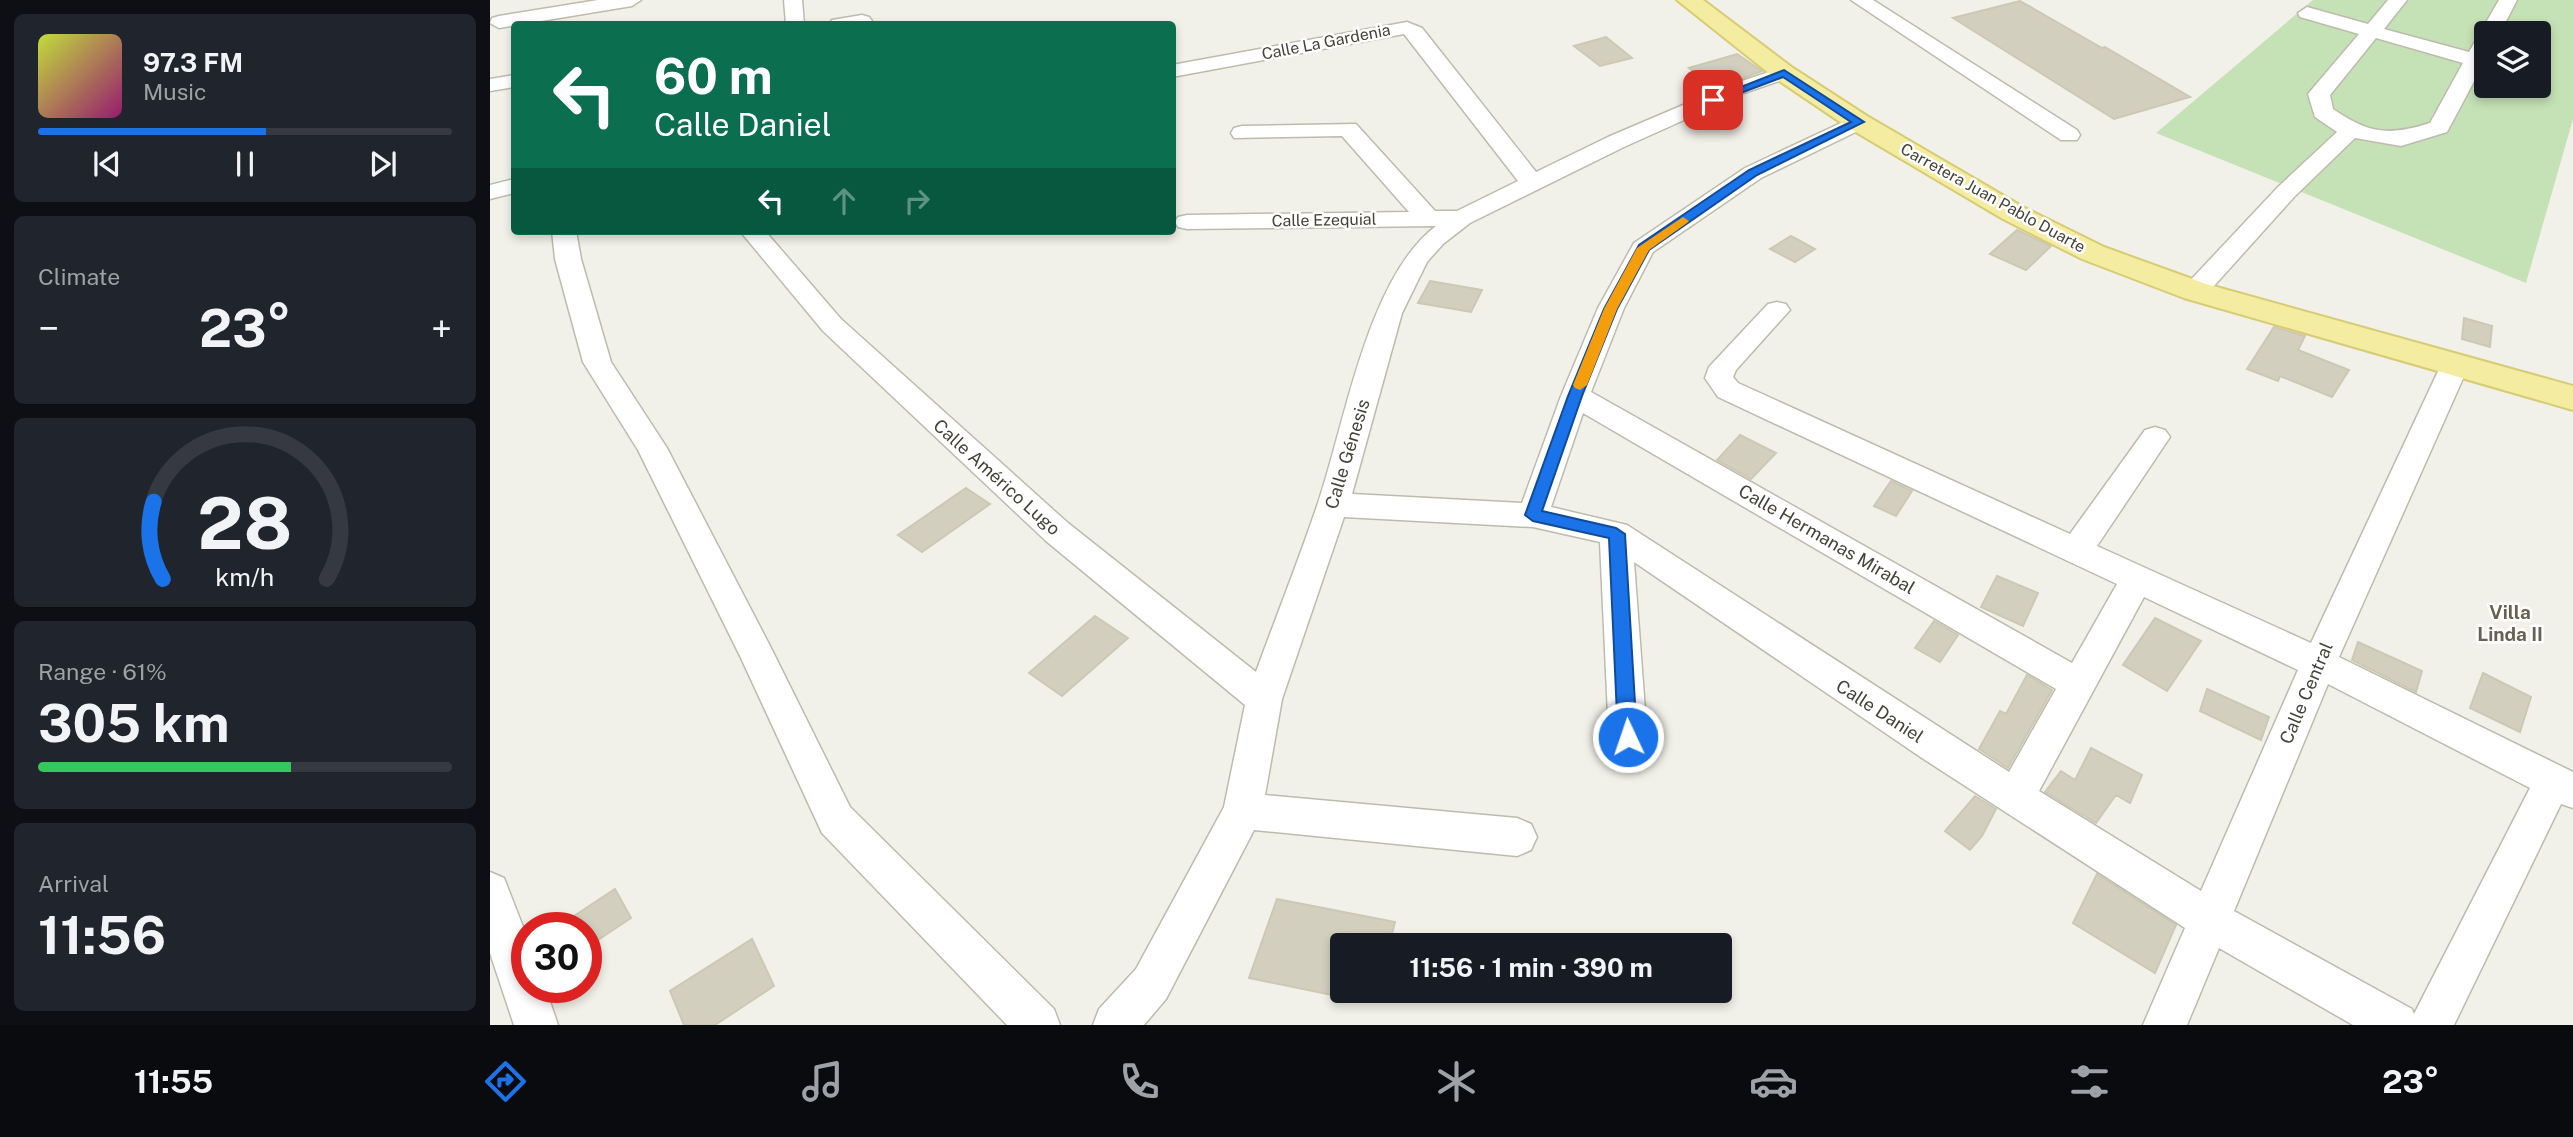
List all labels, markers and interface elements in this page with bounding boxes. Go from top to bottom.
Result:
street label: Calle La Gardenia [1260,20,1392,64]
map controls [2474,21,2551,98]
button: layers [2474,21,2551,98]
text: 97.3 FM [143,47,243,78]
text: 60 m [654,47,773,105]
icon: left [539,49,630,140]
pin [1683,70,1743,130]
text: Music [143,78,207,105]
icon: arrive [1694,81,1732,119]
text: Calle Daniel [654,106,831,143]
street label: Carretera Juan Pablo Duarte [1897,139,2089,257]
icon: previous [88,145,126,183]
icon: pause [226,145,264,183]
icon: next [364,145,402,183]
icon: left [752,182,790,220]
icon: ahead [825,182,863,220]
icon: right [898,182,936,220]
street label: Calle Ezequial [1271,210,1377,230]
text: Climate [38,263,120,290]
text: 23° [199,298,291,359]
text: − [38,306,59,351]
text: + [431,306,452,351]
street label: Calle Génesis [1320,397,1374,511]
street label: Calle Américo Lugo [929,415,1065,539]
text: 28 [197,480,293,565]
street label: Calle Hermanas Mirabal [1735,480,1919,598]
text: km/h [216,561,274,591]
district label: Villa Linda II [2477,601,2543,645]
street label: Calle Central [2275,639,2337,747]
text: Range · 61% [38,658,167,685]
street label: Calle Daniel [1832,675,1928,747]
text: 305 km [38,693,229,754]
position arrow [1591,700,1665,774]
text: Arrival [38,870,109,897]
text: 11:56 [38,905,166,966]
speed limit sign: 30 [511,912,602,1003]
text: 11:56 · 1 min · 390 m [1409,952,1653,983]
icon: directions [481,1057,530,1106]
icon: music [798,1057,847,1106]
icon: phone [1115,1057,1164,1106]
icon: climate [1432,1057,1481,1106]
icon: car [1749,1057,1798,1106]
icon: filters [2065,1057,2114,1106]
text: 11:55 [134,1063,213,1100]
text: 23° [2382,1063,2439,1100]

